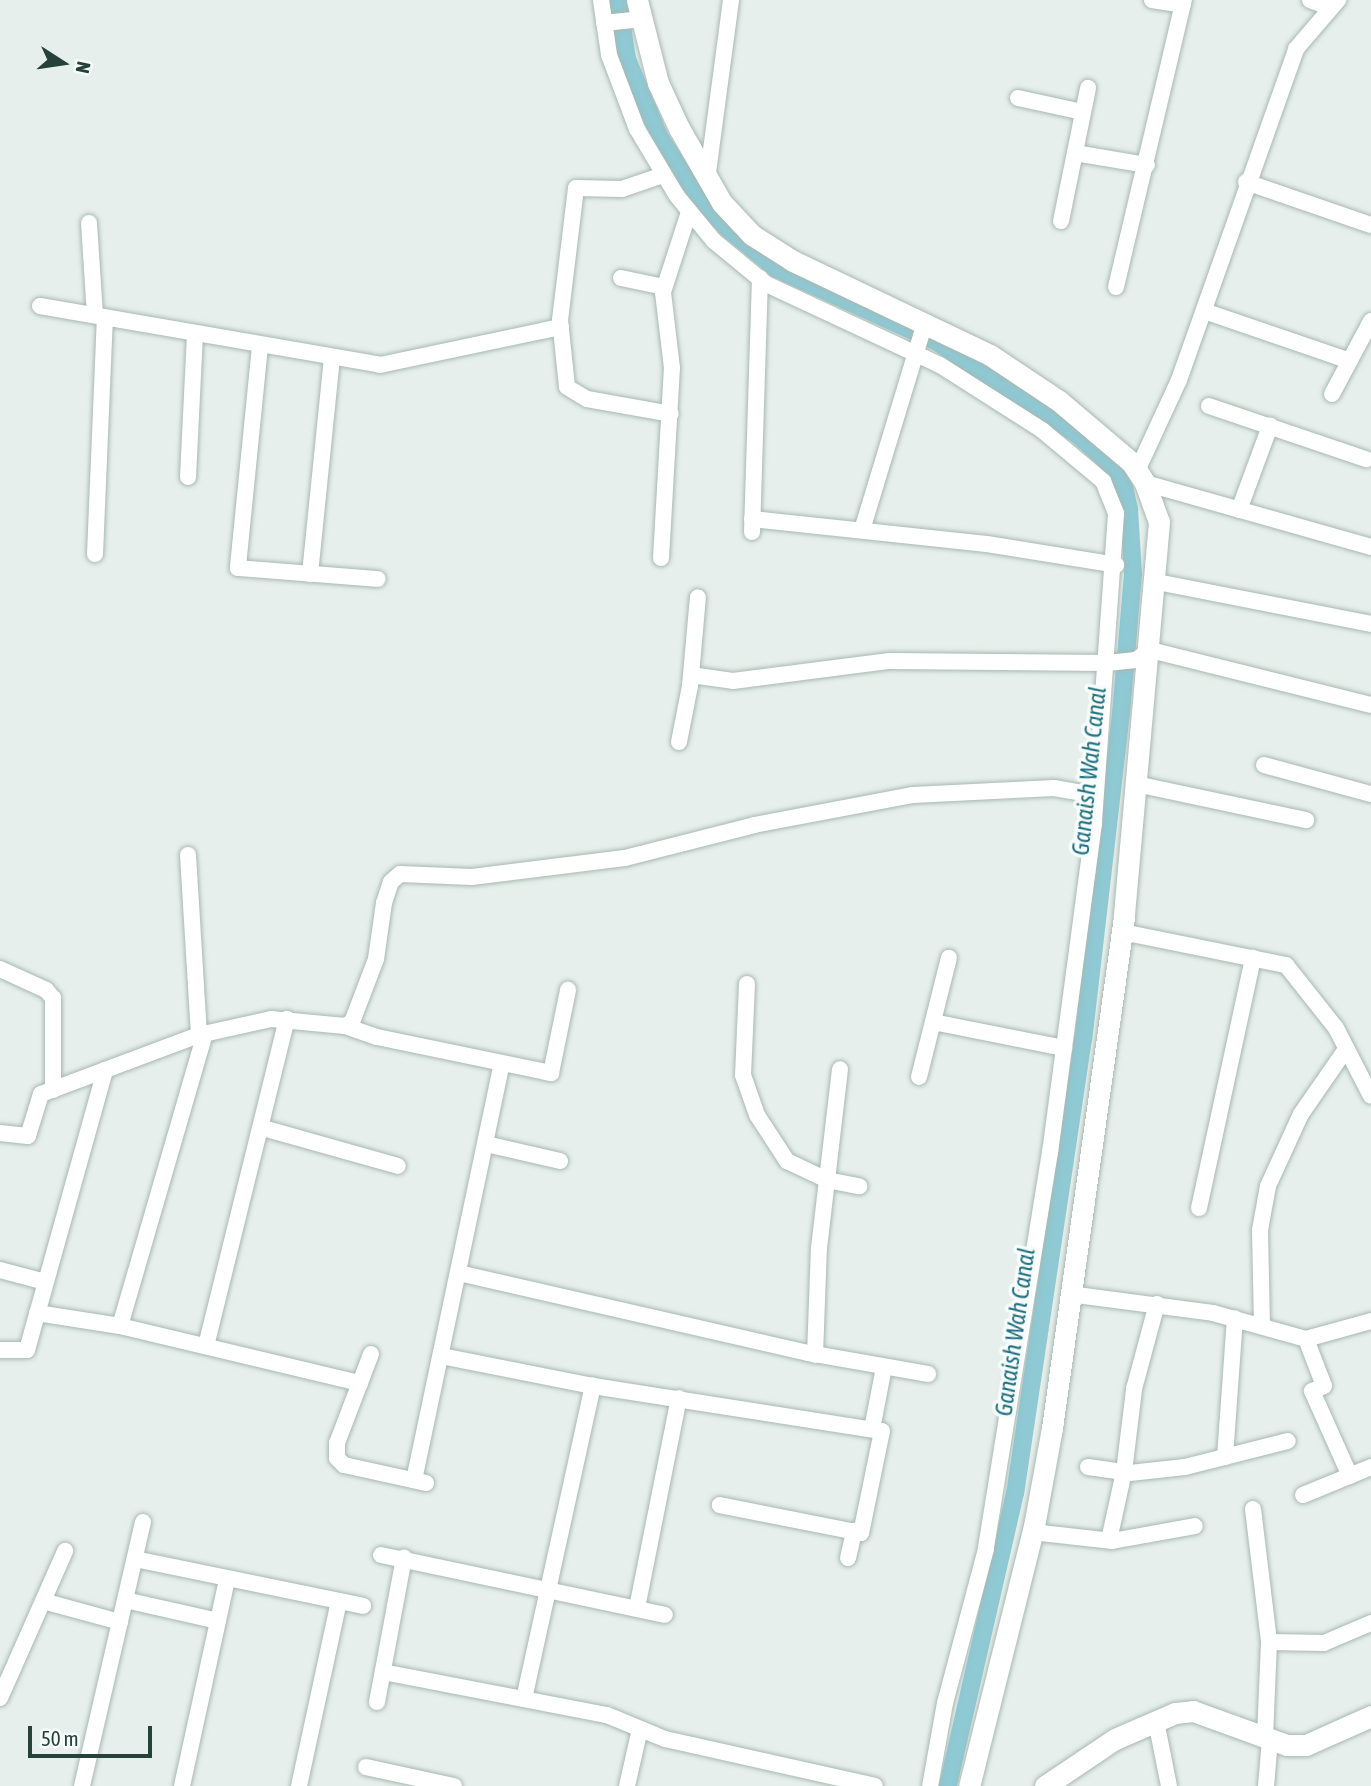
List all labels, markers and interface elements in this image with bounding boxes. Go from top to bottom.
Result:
north arrow [28,28,98,98]
text: N [72,60,95,75]
water label: Ganaish Wah Canal [1066,685,1112,857]
water label: Ganaish Wah Canal [989,1246,1041,1418]
scale bar [32,1712,156,1756]
text: 50 m [41,1726,79,1750]

